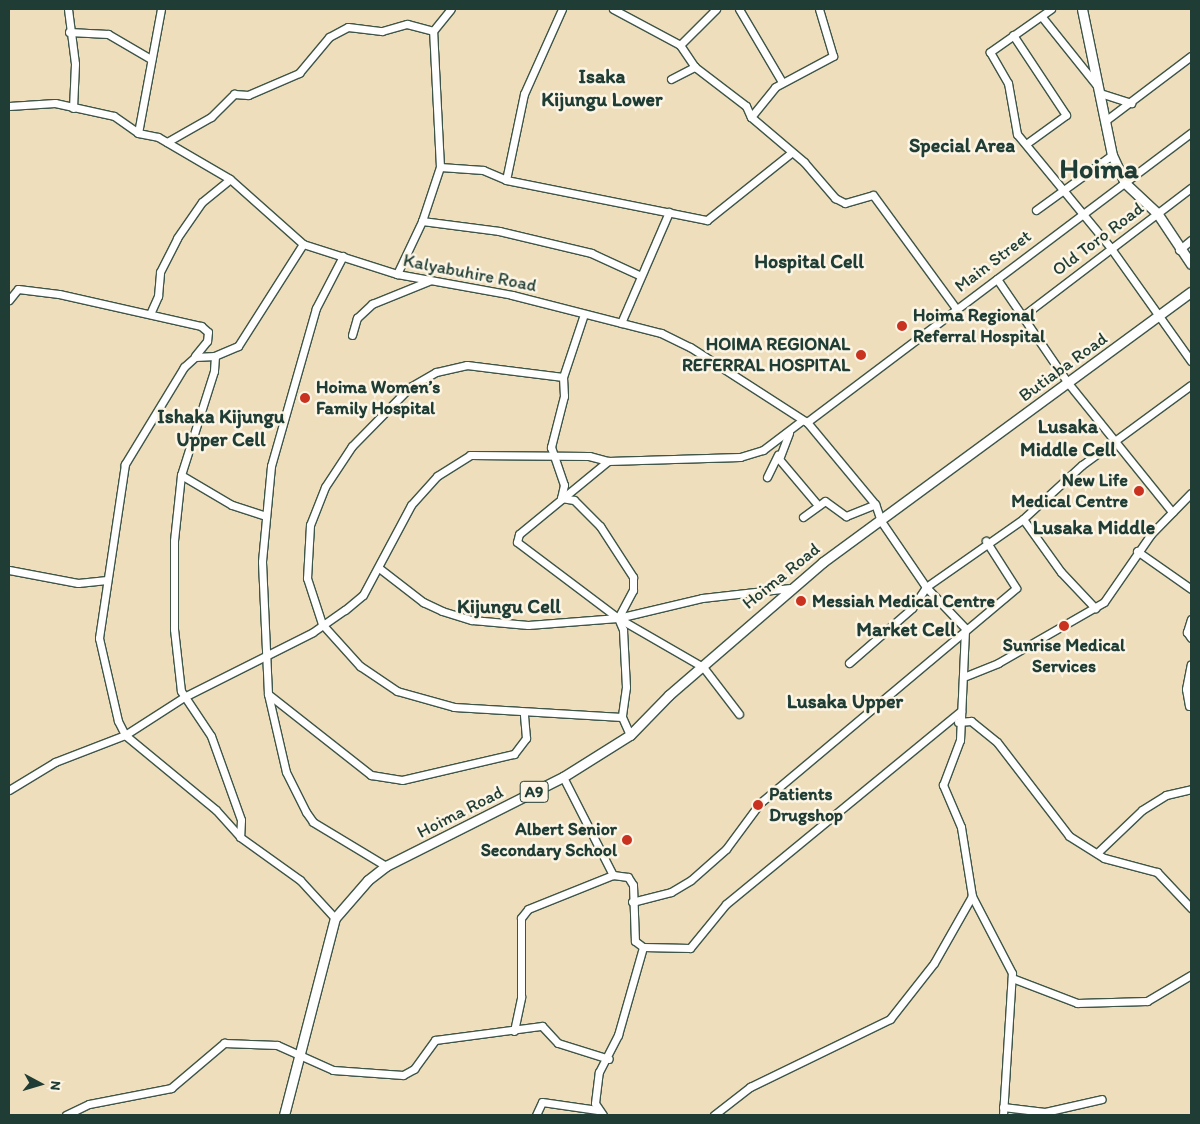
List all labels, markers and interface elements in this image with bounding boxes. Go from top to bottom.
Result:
district label: Isaka Kijungu Lower [541,64,663,111]
district label: Special Area [909,133,1015,157]
district label: Hoima [1060,151,1138,185]
street label: Old Toro Road [1048,198,1148,280]
street label: Main Street [951,225,1035,297]
district label: Hospital Cell [754,249,864,273]
street label: Kalyabuhire Road [402,250,538,296]
place label: Hoima Regional Referral Hospital [913,305,1045,348]
marker: Hoima Regional Referral Hospital [895,319,909,333]
street label: Butiaba Road [1015,328,1111,406]
place label: HOIMA REGIONAL REFERRAL HOSPITAL [682,334,850,376]
marker: HOIMA REGIONAL REFERRAL HOSPITAL [854,348,868,362]
place label: Hoima Women’s Family Hospital [316,377,440,419]
marker: Hoima Women’s Family Hospital [298,391,312,405]
district label: Ishaka Kijungu Upper Cell [157,404,285,451]
district label: Lusaka Middle Cell [1020,414,1116,461]
place label: New Life Medical Centre [1011,470,1128,512]
marker: New Life Medical Centre [1132,484,1146,498]
district label: Lusaka Middle [1033,515,1155,539]
street label: Hoima Road [738,538,824,614]
place label: Messiah Medical Centre [812,590,995,612]
district label: Kijungu Cell [457,594,561,618]
marker: Messiah Medical Centre [794,594,808,608]
district label: Market Cell [856,617,956,641]
marker: Sunrise Medical Services [1057,619,1071,633]
place label: Sunrise Medical Services [1003,635,1125,678]
district label: Lusaka Upper [787,689,903,713]
road number: A9 [519,779,549,806]
street label: Hoima Road [413,781,507,843]
place label: Patients Drugshop [769,784,843,826]
marker: Patients Drugshop [751,798,765,812]
place label: Albert Senior Secondary School [481,819,617,862]
marker: Albert Senior Secondary School [621,834,633,846]
north arrow [15,1059,65,1109]
text: N [46,1080,64,1091]

